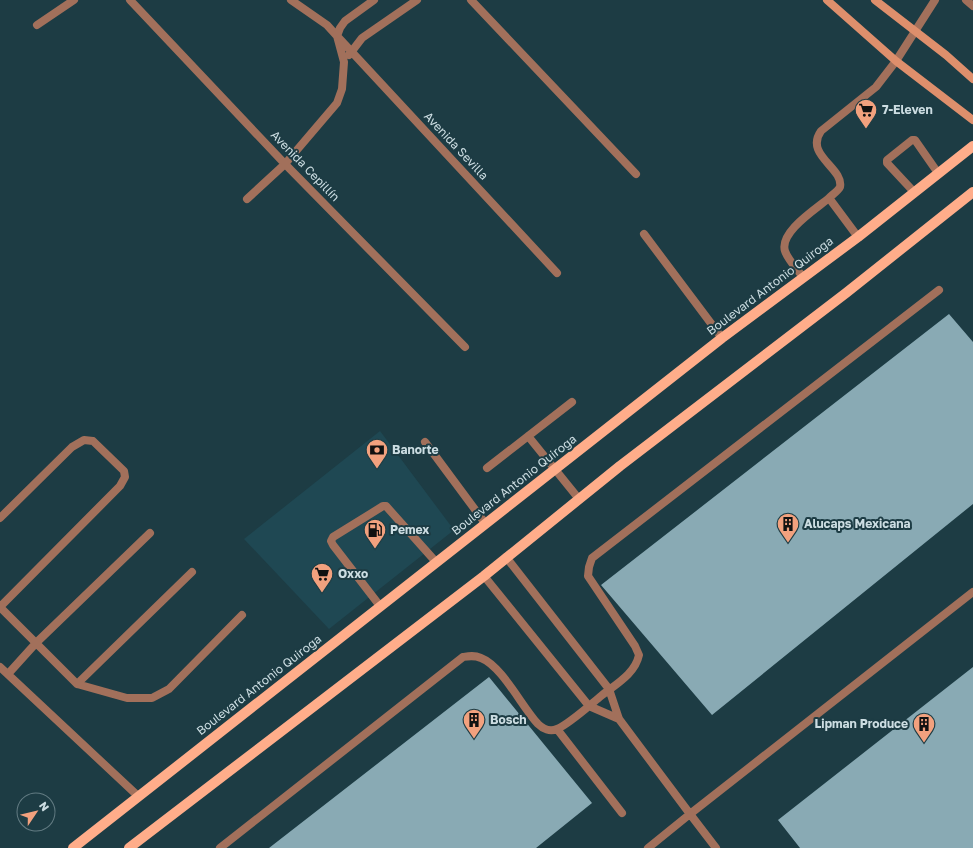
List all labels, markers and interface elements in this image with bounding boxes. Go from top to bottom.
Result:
supermarket icon: 7-Eleven [853,97,879,130]
place label: 7-Eleven [882,102,933,117]
street label: Avenida Sevilla [421,109,492,183]
street label: Avenida Cepillín [268,127,343,204]
street label: Boulevard Antonio Quiroga [704,233,836,338]
street label: Boulevard Antonio Quiroga [448,431,579,538]
bank icon: Banorte [364,437,390,470]
place label: Banorte [392,442,439,457]
building icon: Alucaps Mexicana [775,511,801,544]
place label: Alucaps Mexicana [804,516,910,531]
fuel station icon: Pemex [362,517,388,550]
place label: Pemex [390,522,429,537]
supermarket icon: Oxxo [309,561,335,594]
place label: Oxxo [338,566,368,581]
street label: Boulevard Antonio Quiroga [193,631,324,738]
building icon: Bosch [461,707,487,740]
building icon: Lipman Produce [911,711,937,744]
place label: Bosch [490,712,527,727]
place label: Lipman Produce [815,716,908,731]
north arrow [16,792,56,832]
text: N [37,799,52,813]

